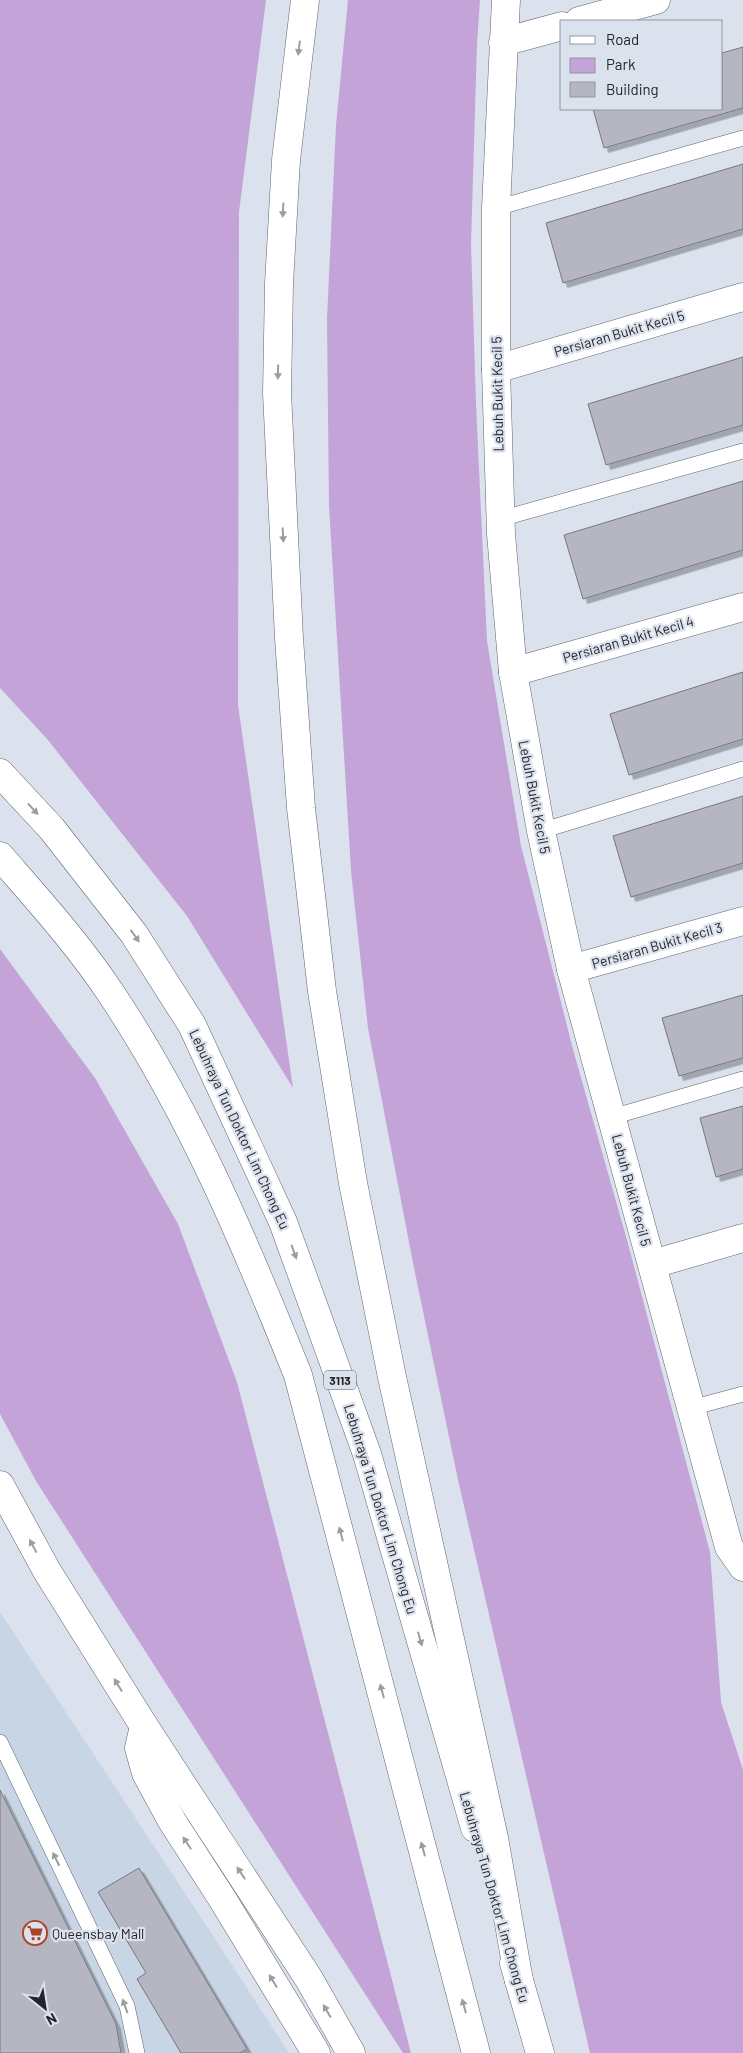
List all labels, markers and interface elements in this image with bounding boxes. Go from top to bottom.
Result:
legend [560,20,723,110]
text: Road [606,30,639,48]
one-way arrow [295,41,303,57]
text: Park [606,55,636,73]
text: Building [606,80,659,98]
one-way arrow [279,202,287,218]
street label: Persiaran Bukit Kecil 5 [552,306,686,360]
street label: Lebuh Bukit Kecil 5 [487,336,507,452]
one-way arrow [274,365,282,381]
one-way arrow [280,527,288,543]
street label: Persiaran Bukit Kecil 4 [561,612,695,666]
street label: Lebuh Bukit Kecil 5 [516,739,554,855]
one-way arrow [27,802,39,814]
street label: Persiaran Bukit Kecil 3 [590,918,724,972]
one-way arrow [130,929,140,942]
street label: Lebuhraya Tun Doktor Lim Chong Eu [186,1026,294,1232]
street label: Lebuh Bukit Kecil 5 [609,1132,655,1248]
one-way arrow [290,1245,298,1260]
road number: 3113 [324,1370,356,1390]
street label: Lebuhraya Tun Doktor Lim Chong Eu [341,1402,421,1616]
one-way arrow [337,1527,345,1542]
one-way arrow [29,1539,37,1553]
one-way arrow [417,1632,425,1647]
one-way arrow [113,1678,123,1691]
one-way arrow [378,1684,386,1699]
street label: Lebuhraya Tun Doktor Lim Chong Eu [457,1790,533,2004]
one-way arrow [182,1837,191,1850]
one-way arrow [419,1841,427,1856]
one-way arrow [52,1852,60,1866]
one-way arrow [236,1866,245,1880]
supermarket icon: Queensbay Mall [22,1920,48,1946]
place label: Queensbay Mall [52,1925,144,1942]
one-way arrow [268,1975,277,1988]
north arrow [20,1983,70,2033]
one-way arrow [121,1998,129,2013]
one-way arrow [460,1998,468,2013]
one-way arrow [322,2004,331,2017]
text: N [43,2010,60,2029]

